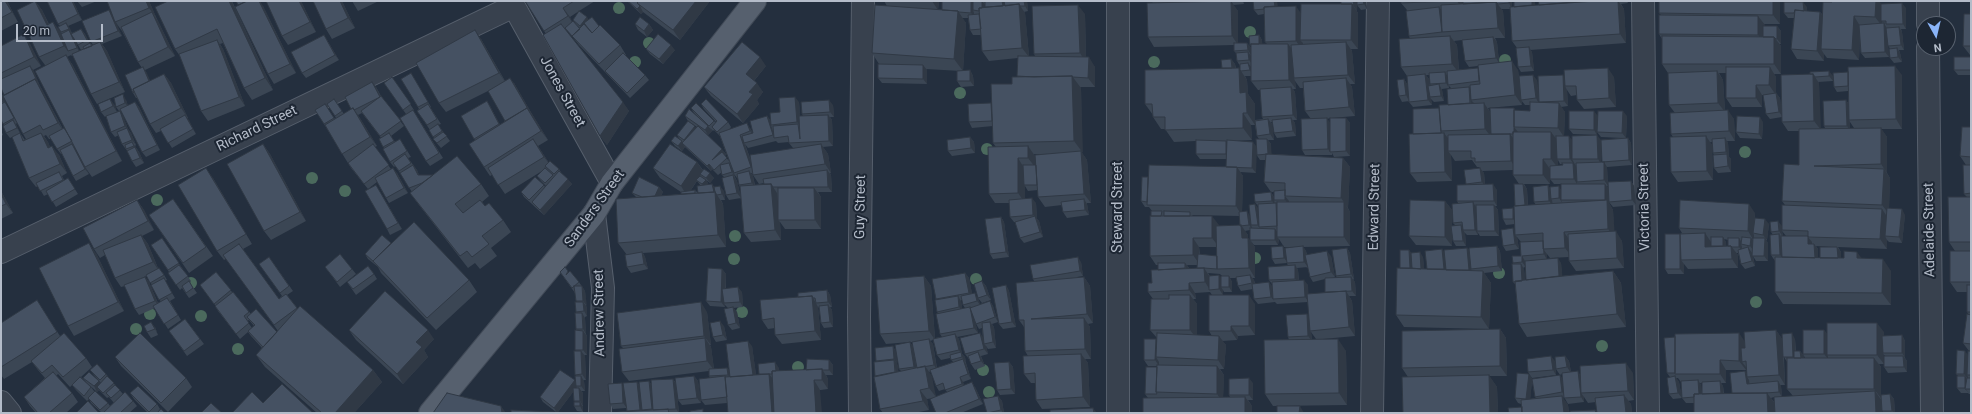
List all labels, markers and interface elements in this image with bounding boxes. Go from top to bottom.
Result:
scale bar [18,16,105,42]
north arrow [1916,16,1956,56]
text: 20 m [23,24,50,38]
text: N [1933,40,1942,54]
street label: Jones Street [536,54,588,130]
street label: Richard Street [214,102,300,156]
street label: Steward Street [1110,161,1126,253]
street label: Edward Street [1366,163,1384,251]
street label: Victoria Street [1636,163,1654,251]
street label: Sanders Street [561,167,629,251]
street label: Guy Street [852,175,870,239]
street label: Adelaide Street [1921,183,1939,277]
street label: Andrew Street [591,269,609,357]

